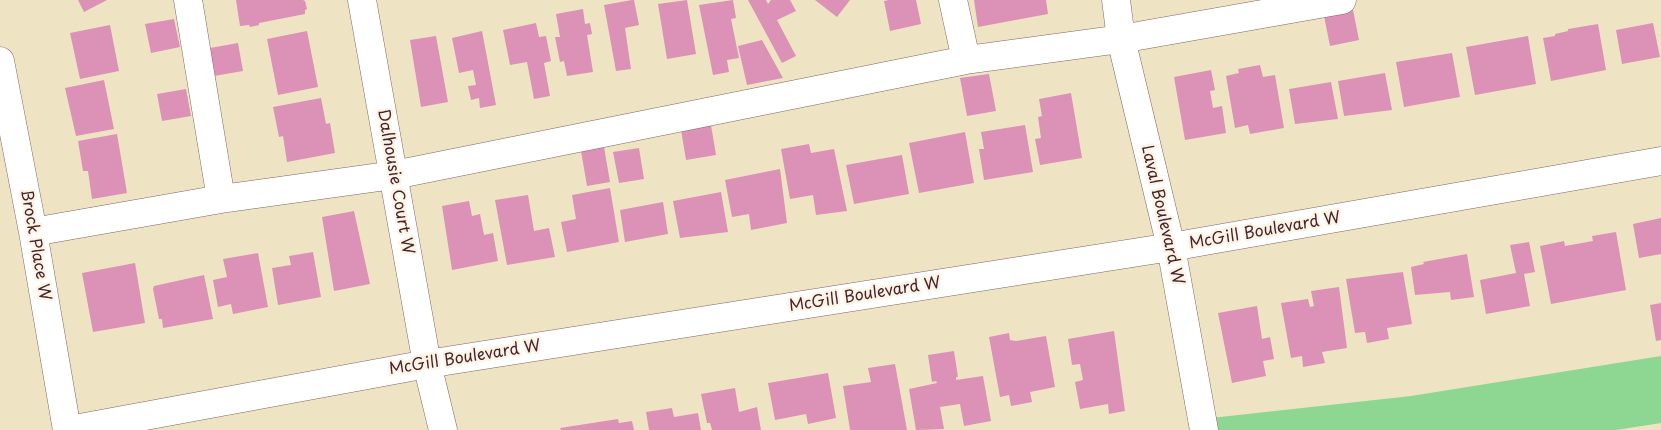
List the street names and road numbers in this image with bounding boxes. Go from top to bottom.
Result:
street label: Dalhousie Court W [373,108,417,256]
street label: Laval Boulevard W [1137,143,1187,287]
street label: Brock Place W [16,188,54,302]
street label: McGill Boulevard W [1188,208,1342,254]
street label: McGill Boulevard W [788,274,942,316]
street label: McGill Boulevard W [388,337,542,379]

